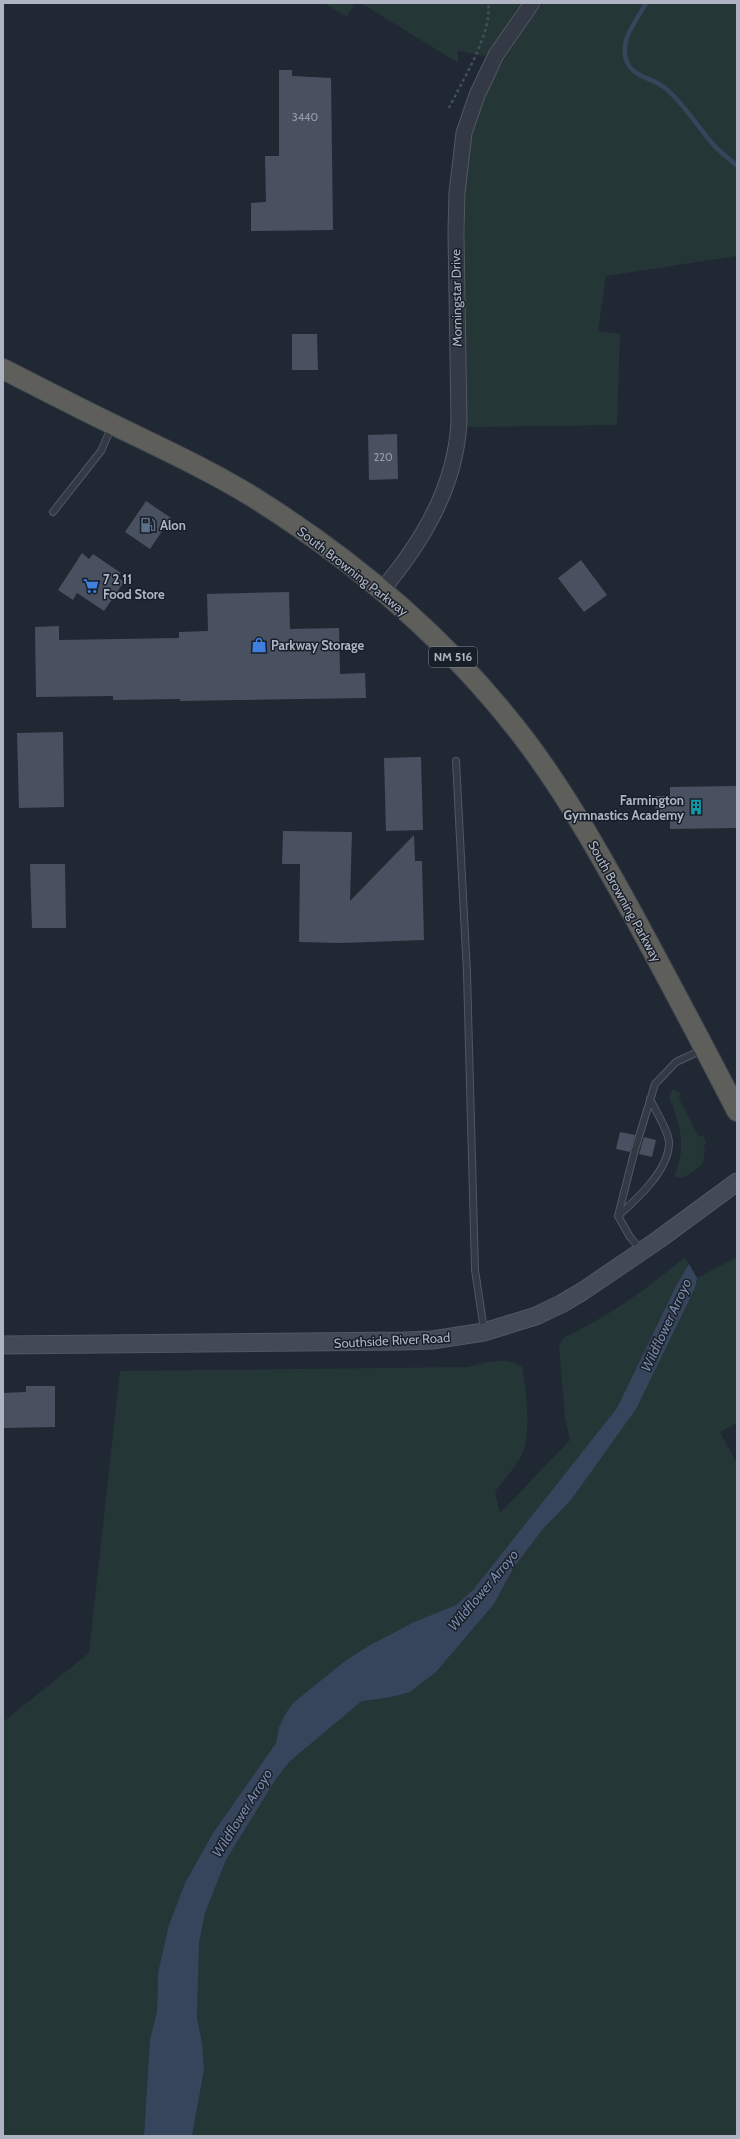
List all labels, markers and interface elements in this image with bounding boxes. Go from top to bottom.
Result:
house number: 3440 [292,110,318,124]
street label: Morningstar Drive [447,249,465,347]
house number: 220 [373,450,393,464]
fuel station icon: Alon [139,516,157,534]
place label: Alon [160,517,186,533]
street label: South Browning Parkway [294,523,412,619]
place label: 7 2 11 Food Store [103,571,165,602]
supermarket icon: 7 2 11 Food Store [82,577,100,595]
shop icon: Parkway Storage [250,636,268,654]
place label: Parkway Storage [271,637,365,653]
road number: NM 516 [429,647,477,667]
place label: Farmington Gymnastics Academy [564,792,684,823]
building icon: Farmington Gymnastics Academy [687,798,705,816]
street label: South Browning Parkway [585,838,665,965]
water label: Wildflower Arroyo [637,1276,695,1374]
street label: Southside River Road [333,1329,451,1351]
water label: Wildflower Arroyo [444,1546,522,1634]
water label: Wildflower Arroyo [208,1766,276,1860]

